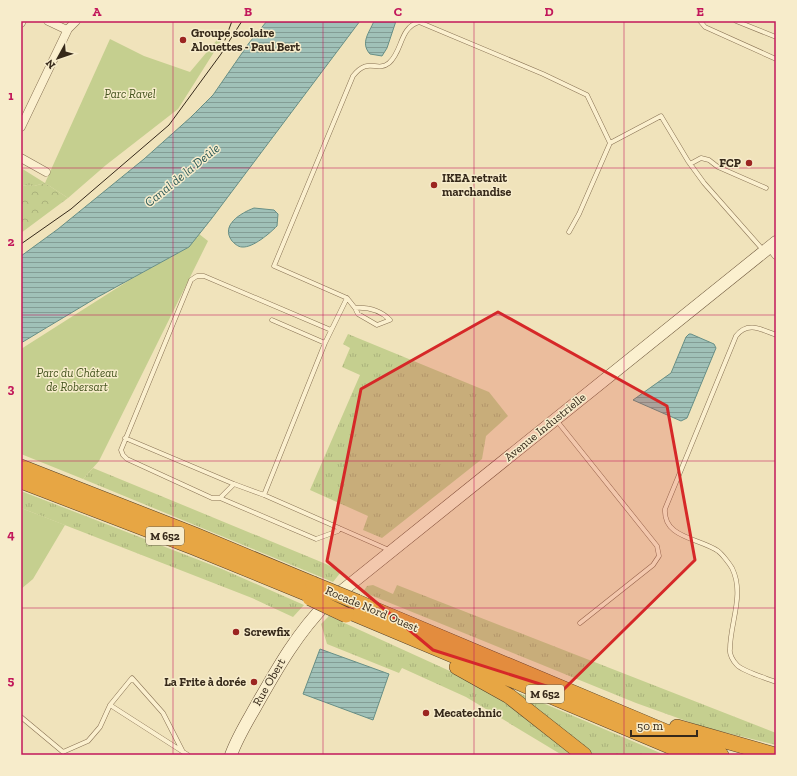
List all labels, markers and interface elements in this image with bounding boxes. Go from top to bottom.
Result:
text: A [93,4,102,19]
text: B [244,4,252,19]
text: C [394,4,402,19]
text: D [544,4,554,19]
text: E [696,4,704,19]
place label: Groupe scolaire Alouettes - Paul Bert [191,26,300,54]
marker: Groupe scolaire Alouettes - Paul Bert [178,35,188,45]
north arrow [38,38,78,78]
text: N [43,56,58,71]
park label: Parc Ravel [104,87,156,101]
text: 1 [8,88,14,103]
water label: Canal de la Deûle [142,140,223,210]
place label: FCP [719,156,742,170]
marker: FCP [744,158,754,168]
place label: IKEA retrait marchandise [442,171,512,199]
marker: IKEA retrait marchandise [429,180,439,190]
text: 2 [8,234,15,249]
park label: Parc du Château de Robersart [37,366,117,394]
text: 3 [8,381,15,396]
street label: Avenue Industrielle [502,390,589,464]
text: 4 [7,527,15,542]
road number: M 652 [146,527,184,545]
street label: Rocade Nord Ouest [323,583,421,635]
place label: Screwfix [244,625,291,639]
marker: Screwfix [231,627,241,637]
street label: Rue Obert [250,655,289,708]
text: 5 [8,673,15,688]
place label: La Frite à dorée [164,675,246,689]
marker: La Frite à dorée [249,677,259,687]
road number: M 652 [526,685,564,703]
place label: Mecatechnic [434,706,502,720]
marker: Mecatechnic [421,708,431,718]
scale bar [631,712,697,738]
text: 50 m [637,719,664,733]

